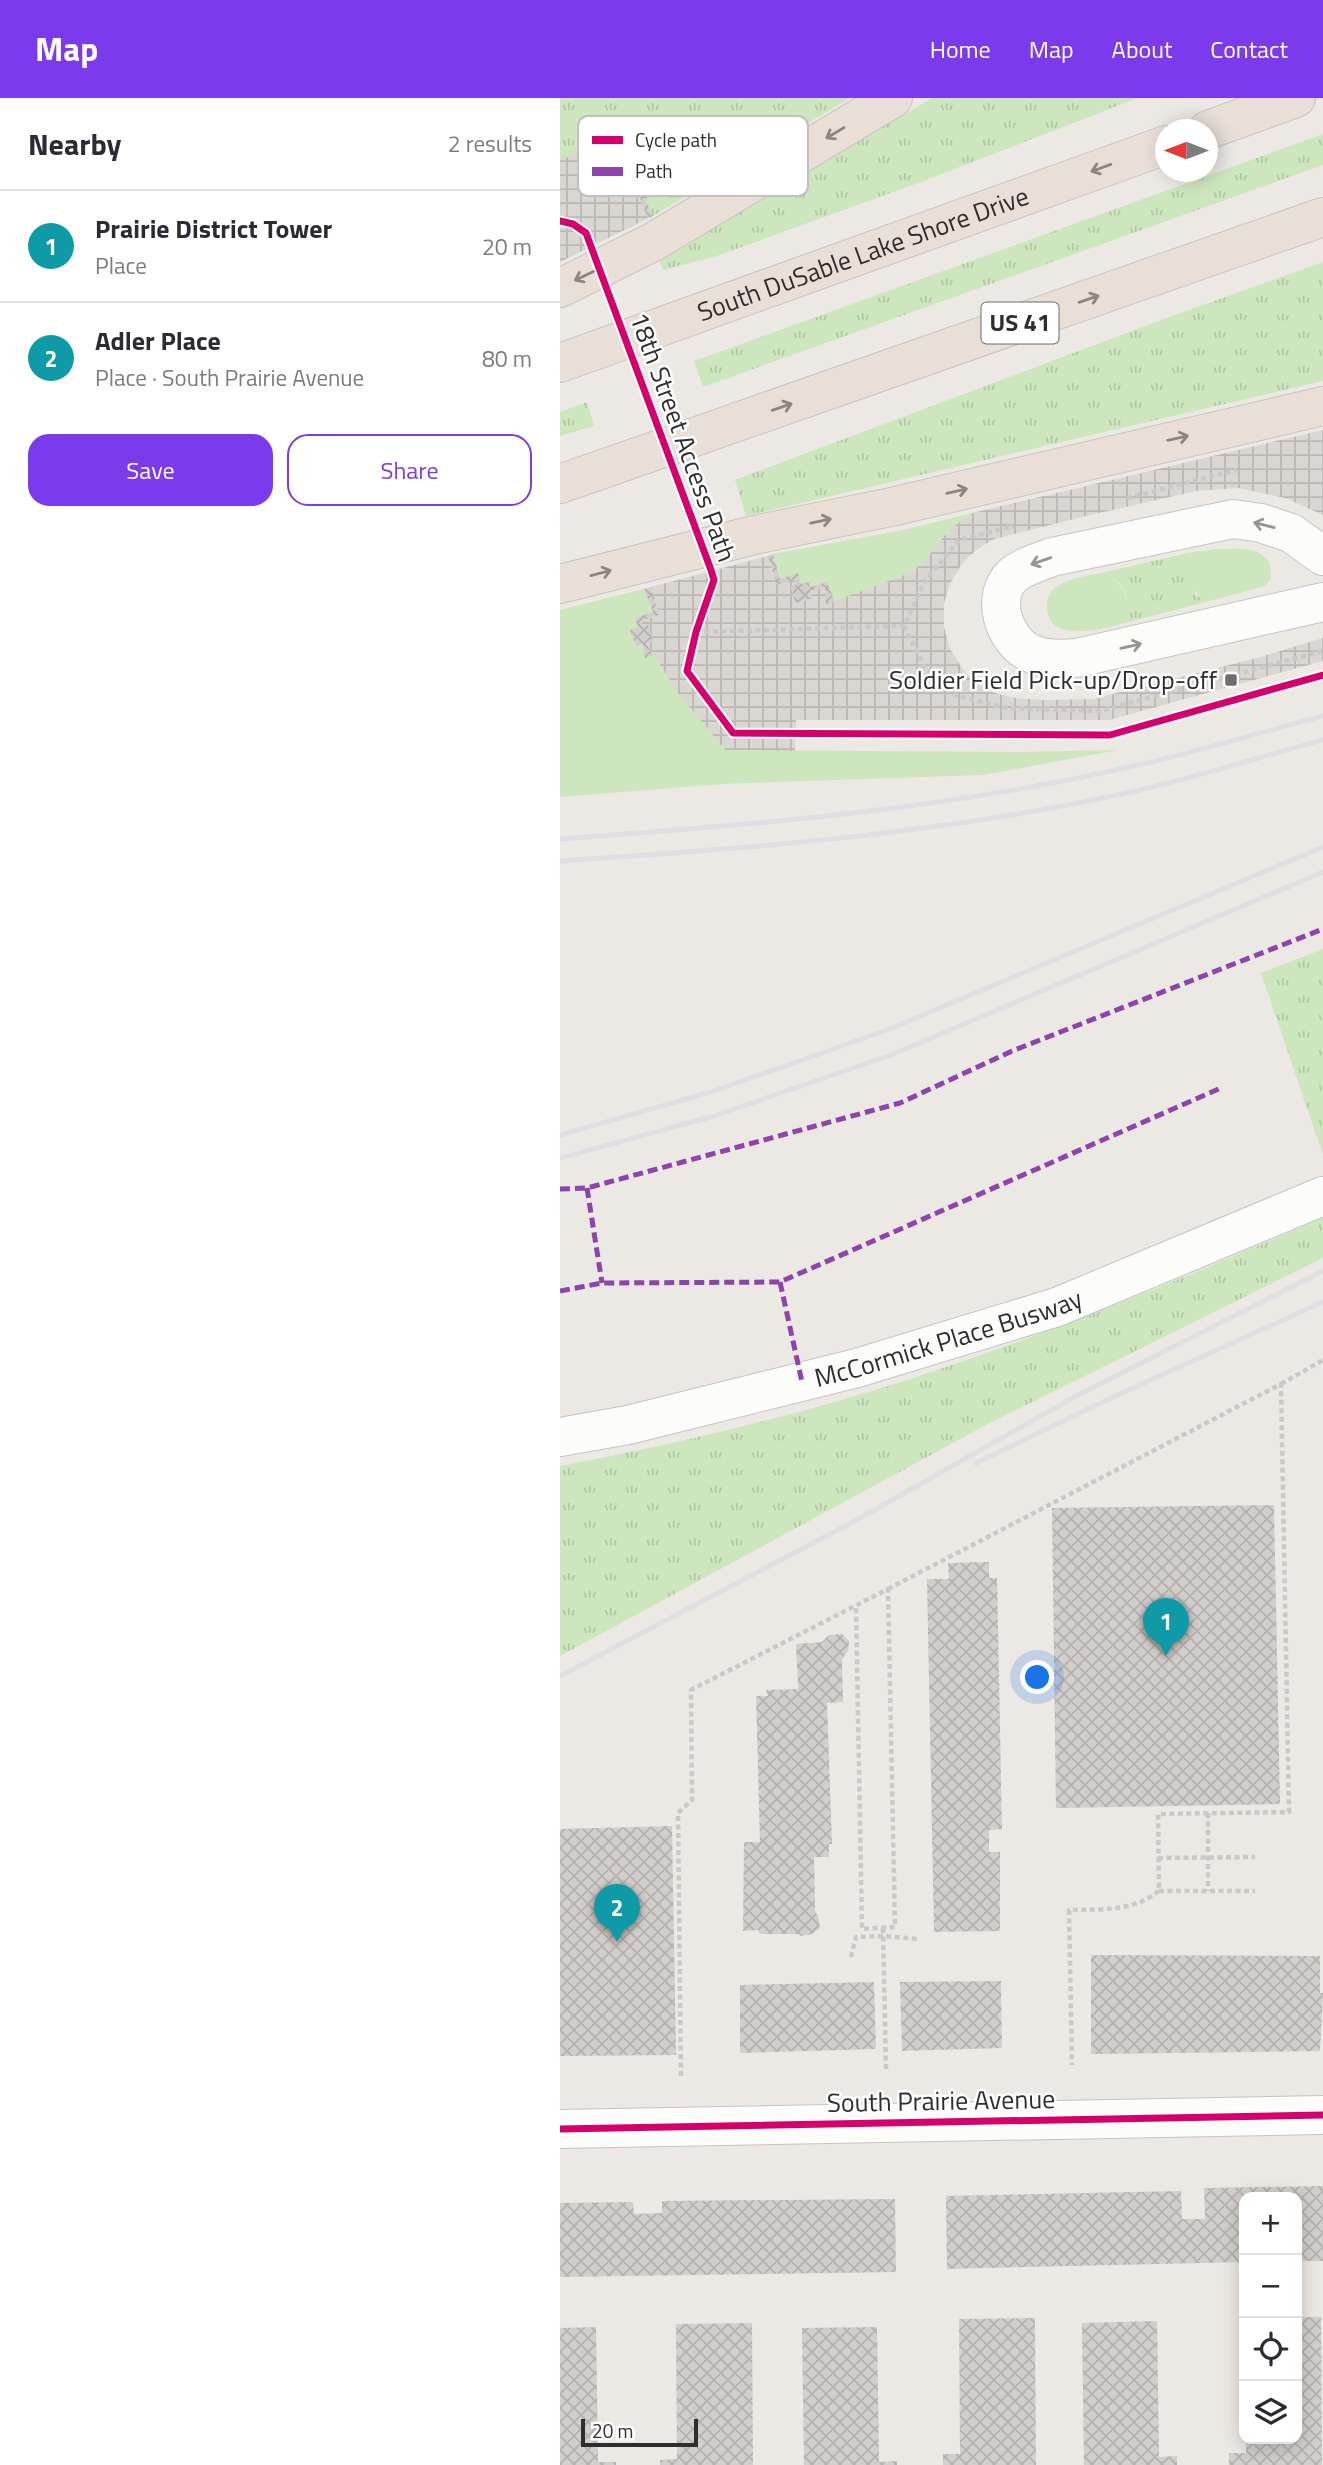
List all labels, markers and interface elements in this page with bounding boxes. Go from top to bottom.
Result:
text: Map [35,24,98,74]
text: Home [930,31,991,67]
text: Map [1029,31,1074,67]
text: About [1112,31,1172,67]
text: Contact [1210,31,1288,67]
legend [578,116,808,196]
north arrow [1155,119,1218,182]
text: Nearby [28,121,121,167]
text: Cycle path [635,125,717,154]
text: 2 results [448,126,532,161]
one-way arrow [825,126,845,140]
text: Path [635,156,673,185]
one-way arrow [1091,163,1113,175]
street label: South DuSable Lake Shore Drive [692,176,1034,331]
text: Prairie District Tower [95,209,332,248]
text: 1 [45,229,57,264]
text: 20 m [482,229,532,264]
text: Place [95,248,147,283]
one-way arrow [574,269,595,283]
one-way arrow [1078,292,1100,304]
road number: US 41 [981,303,1058,344]
street label: 18th Street Access Path [620,307,747,567]
text: Adler Place [95,321,221,360]
text: 2 [45,341,57,376]
text: 80 m [482,341,532,376]
text: Place · South Prairie Avenue [95,360,364,395]
one-way arrow [771,400,793,412]
one-way arrow [1167,431,1189,444]
button: Save [28,434,273,506]
button: Share [287,434,532,506]
one-way arrow [945,484,968,497]
one-way arrow [809,513,832,527]
one-way arrow [1253,518,1275,531]
one-way arrow [1031,556,1053,568]
one-way arrow [590,566,612,579]
one-way arrow [1119,639,1142,652]
place label: Soldier Field Pick-up/Drop-off [889,660,1217,699]
marker: Soldier Field Pick-up/Drop-off [1223,672,1239,688]
street label: McCormick Place Busway [810,1279,1088,1397]
pin: 1 [1143,1598,1189,1656]
your location [1020,1660,1054,1694]
pin: 2 [594,1884,640,1942]
street label: South Prairie Avenue [826,2079,1056,2122]
map controls [1239,2192,1302,2444]
button: + [1239,2192,1302,2255]
button: − [1239,2255,1302,2318]
button: locate [1239,2318,1302,2381]
button: layers [1239,2381,1302,2444]
scale bar [581,2416,698,2448]
text: 20 m [592,2416,633,2445]

